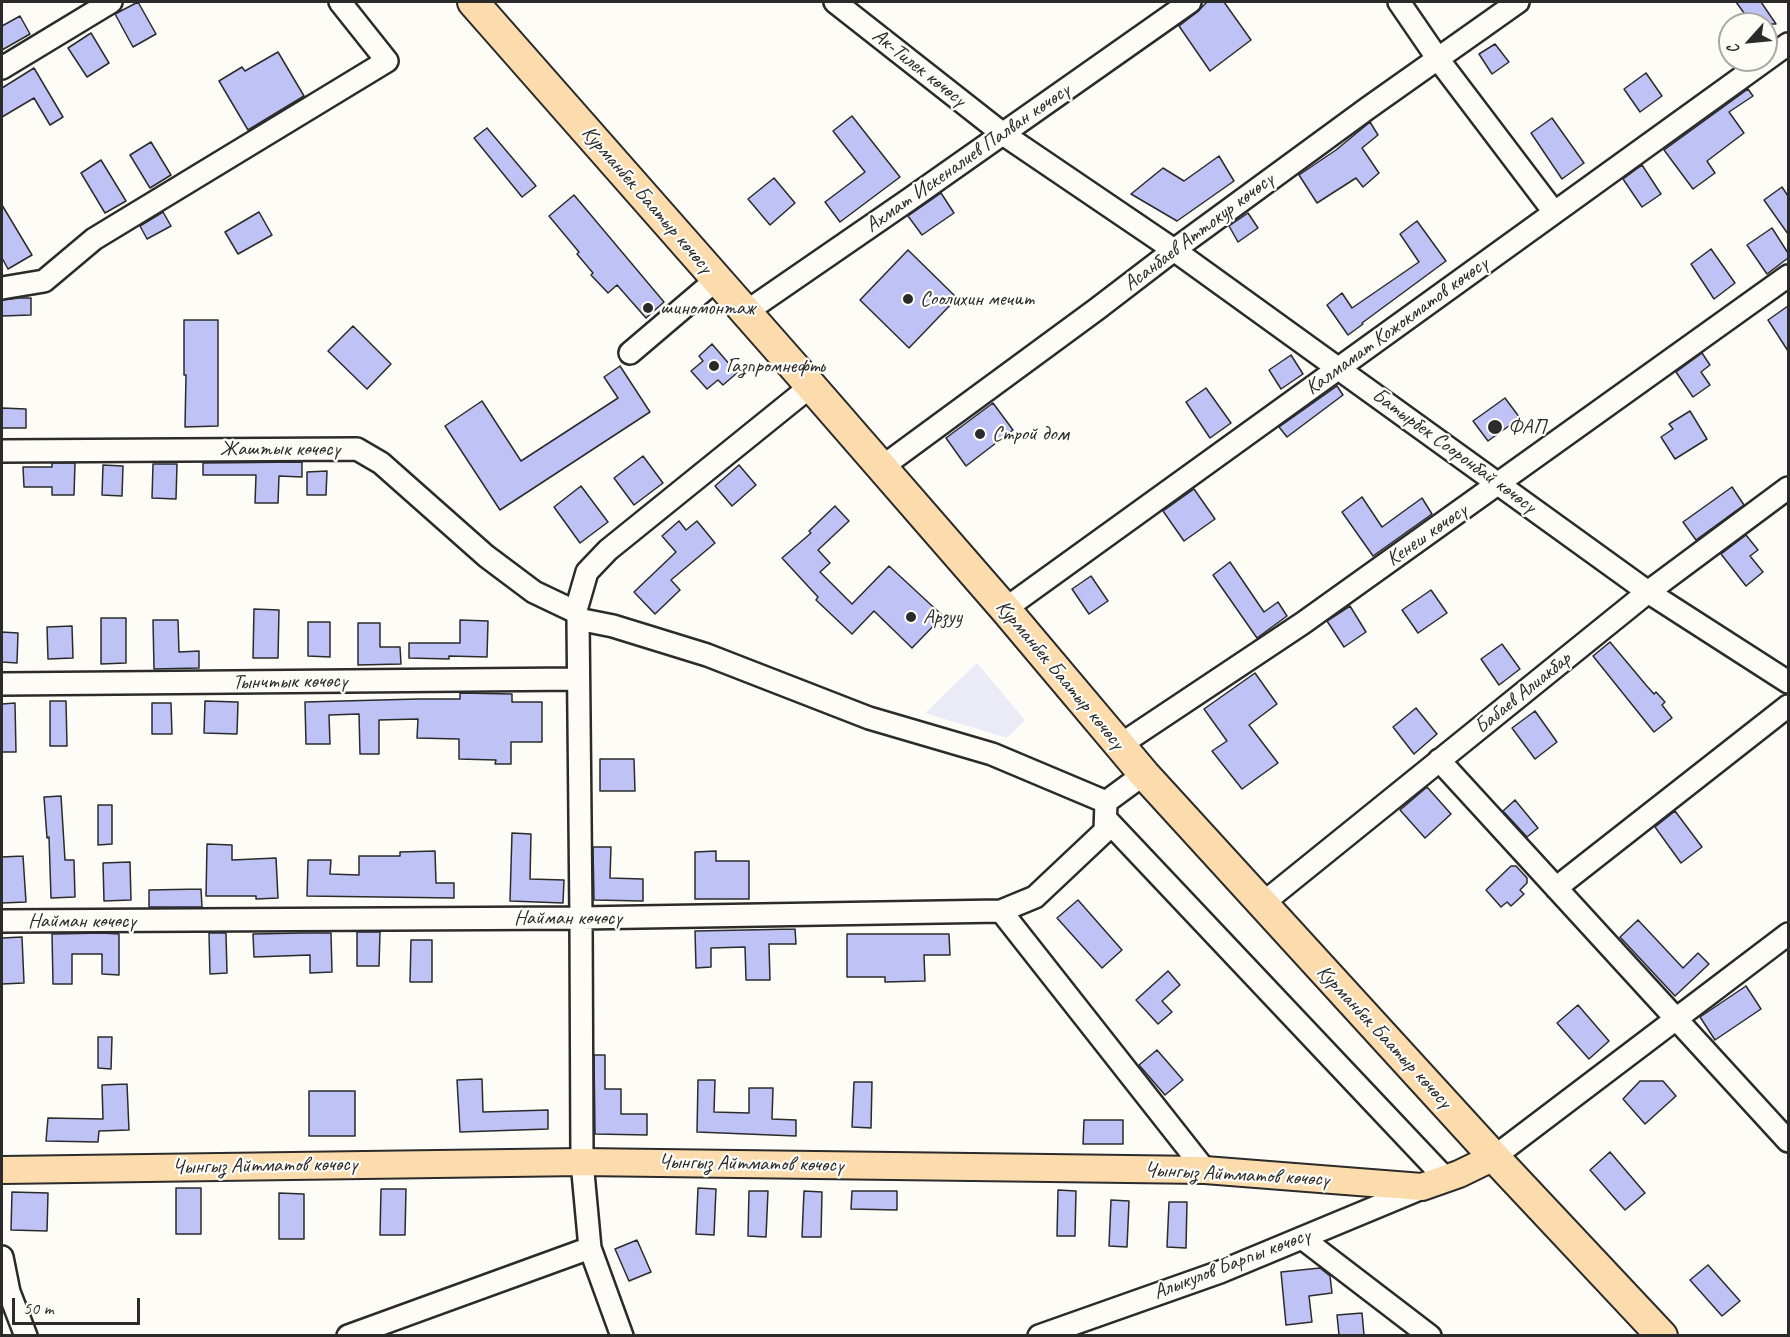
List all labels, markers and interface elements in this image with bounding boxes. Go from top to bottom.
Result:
north arrow [1718,12,1778,72]
street label: Ак-Тилек көчөсү [867,23,971,113]
text: С [1723,41,1744,57]
street label: Ахмат Искеналиев Палван көчөсү [861,78,1075,238]
street label: Курманбек Баатыр көчөсү [576,121,718,279]
street label: Асанбаев Аттокур көчөсү [1119,167,1279,297]
street label: Калмамат Кожокматов көчөсү [1301,251,1493,401]
place label: Соолихин мечит [920,286,1034,312]
marker: Соолихин мечит [901,292,915,306]
place label: шиномонтаж [660,295,754,321]
marker: шиномонтаж [641,301,655,315]
place label: Газпромнефть [726,353,825,379]
marker: Газпромнефть [707,359,721,373]
street label: Батырбек Сооронбай көчөсү [1367,383,1541,519]
place label: ФАП [1508,414,1545,440]
marker: ФАП [1486,418,1504,436]
place label: Строй дом [992,421,1069,447]
marker: Строй дом [973,427,987,441]
street label: Жаштык көчөсү [220,436,340,462]
street label: Кенеш көчөсү [1382,498,1472,572]
street label: Курманбек Баатыр көчөсү [990,595,1130,755]
place label: Арзуу [923,604,962,630]
marker: Арзуу [904,610,918,624]
street label: Бабаев Алиакбар [1470,646,1576,740]
street label: Тынчтык көчөсү [232,668,348,696]
street label: Найман көчөсү [514,905,622,931]
street label: Найман көчөсү [28,908,136,934]
street label: Курманбек Баатыр көчөсү [1311,960,1457,1114]
street label: Чынгыз Айтматов көчөсү [658,1150,844,1178]
street label: Чынгыз Айтматов көчөсү [172,1152,358,1180]
street label: Чынгыз Айтматов көчөсү [1144,1158,1330,1192]
street label: Алыкулов Барпы көчөсү [1150,1222,1314,1306]
scale bar [15,1286,142,1324]
text: 50 m [23,1297,54,1319]

